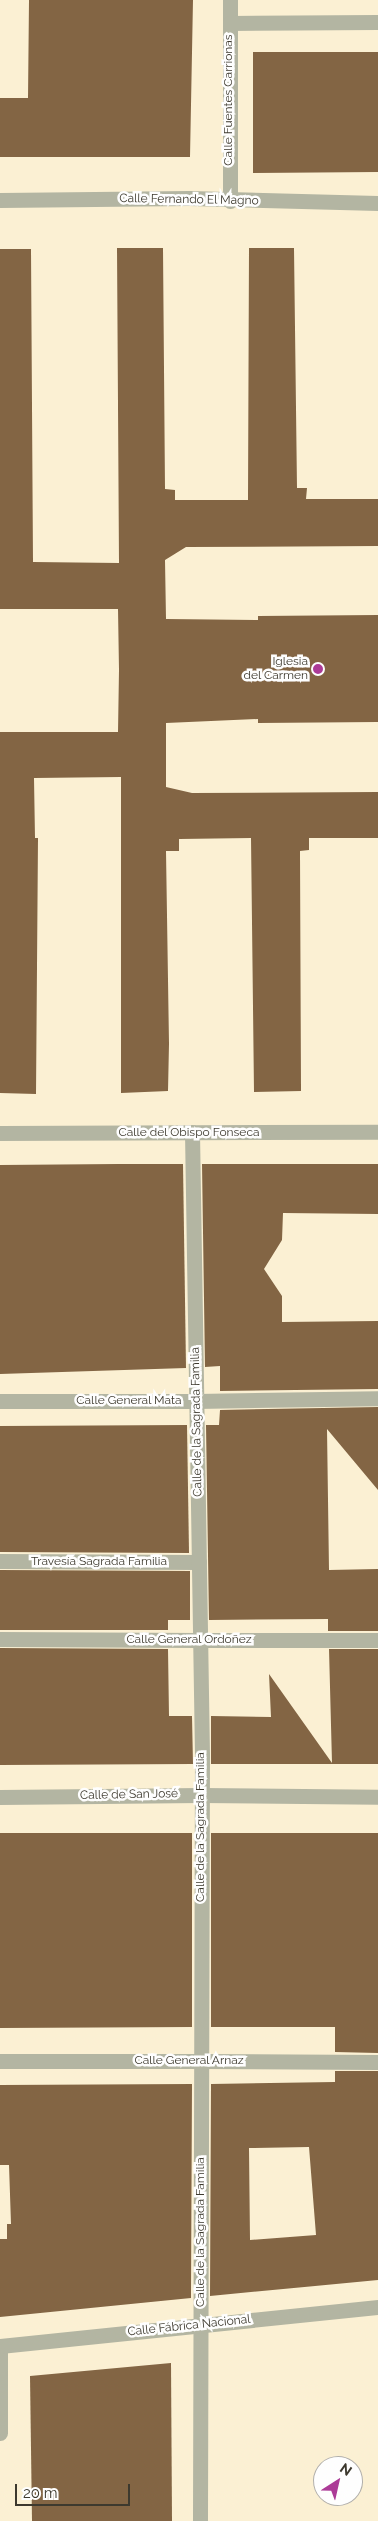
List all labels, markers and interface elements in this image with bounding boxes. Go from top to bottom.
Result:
street label: Calle Fuentes Carrionas [222,34,236,166]
street label: Calle Fernando El Magno [119,192,259,208]
place label: Iglesia del Carmen [243,655,308,683]
marker: Iglesia del Carmen [312,663,324,675]
street label: Calle del Obispo Fonseca [118,1126,260,1140]
street label: Calle de la Sagrada Familia [188,1347,206,1497]
street label: Calle General Mata [76,1394,182,1408]
street label: Travesía Sagrada Familia [31,1555,167,1569]
street label: Calle General Ordoñez [126,1633,252,1647]
street label: Calle de la Sagrada Familia [194,1752,208,1902]
street label: Calle de San José [80,1787,178,1803]
street label: Calle General Arnaz [134,2054,244,2068]
street label: Calle de la Sagrada Familia [194,2157,208,2307]
street label: Calle Fábrica Nacional [127,2312,251,2340]
north arrow [313,2456,363,2506]
text: N [337,2460,355,2479]
scale bar [18,2474,132,2506]
text: 20 m [23,2484,58,2502]

